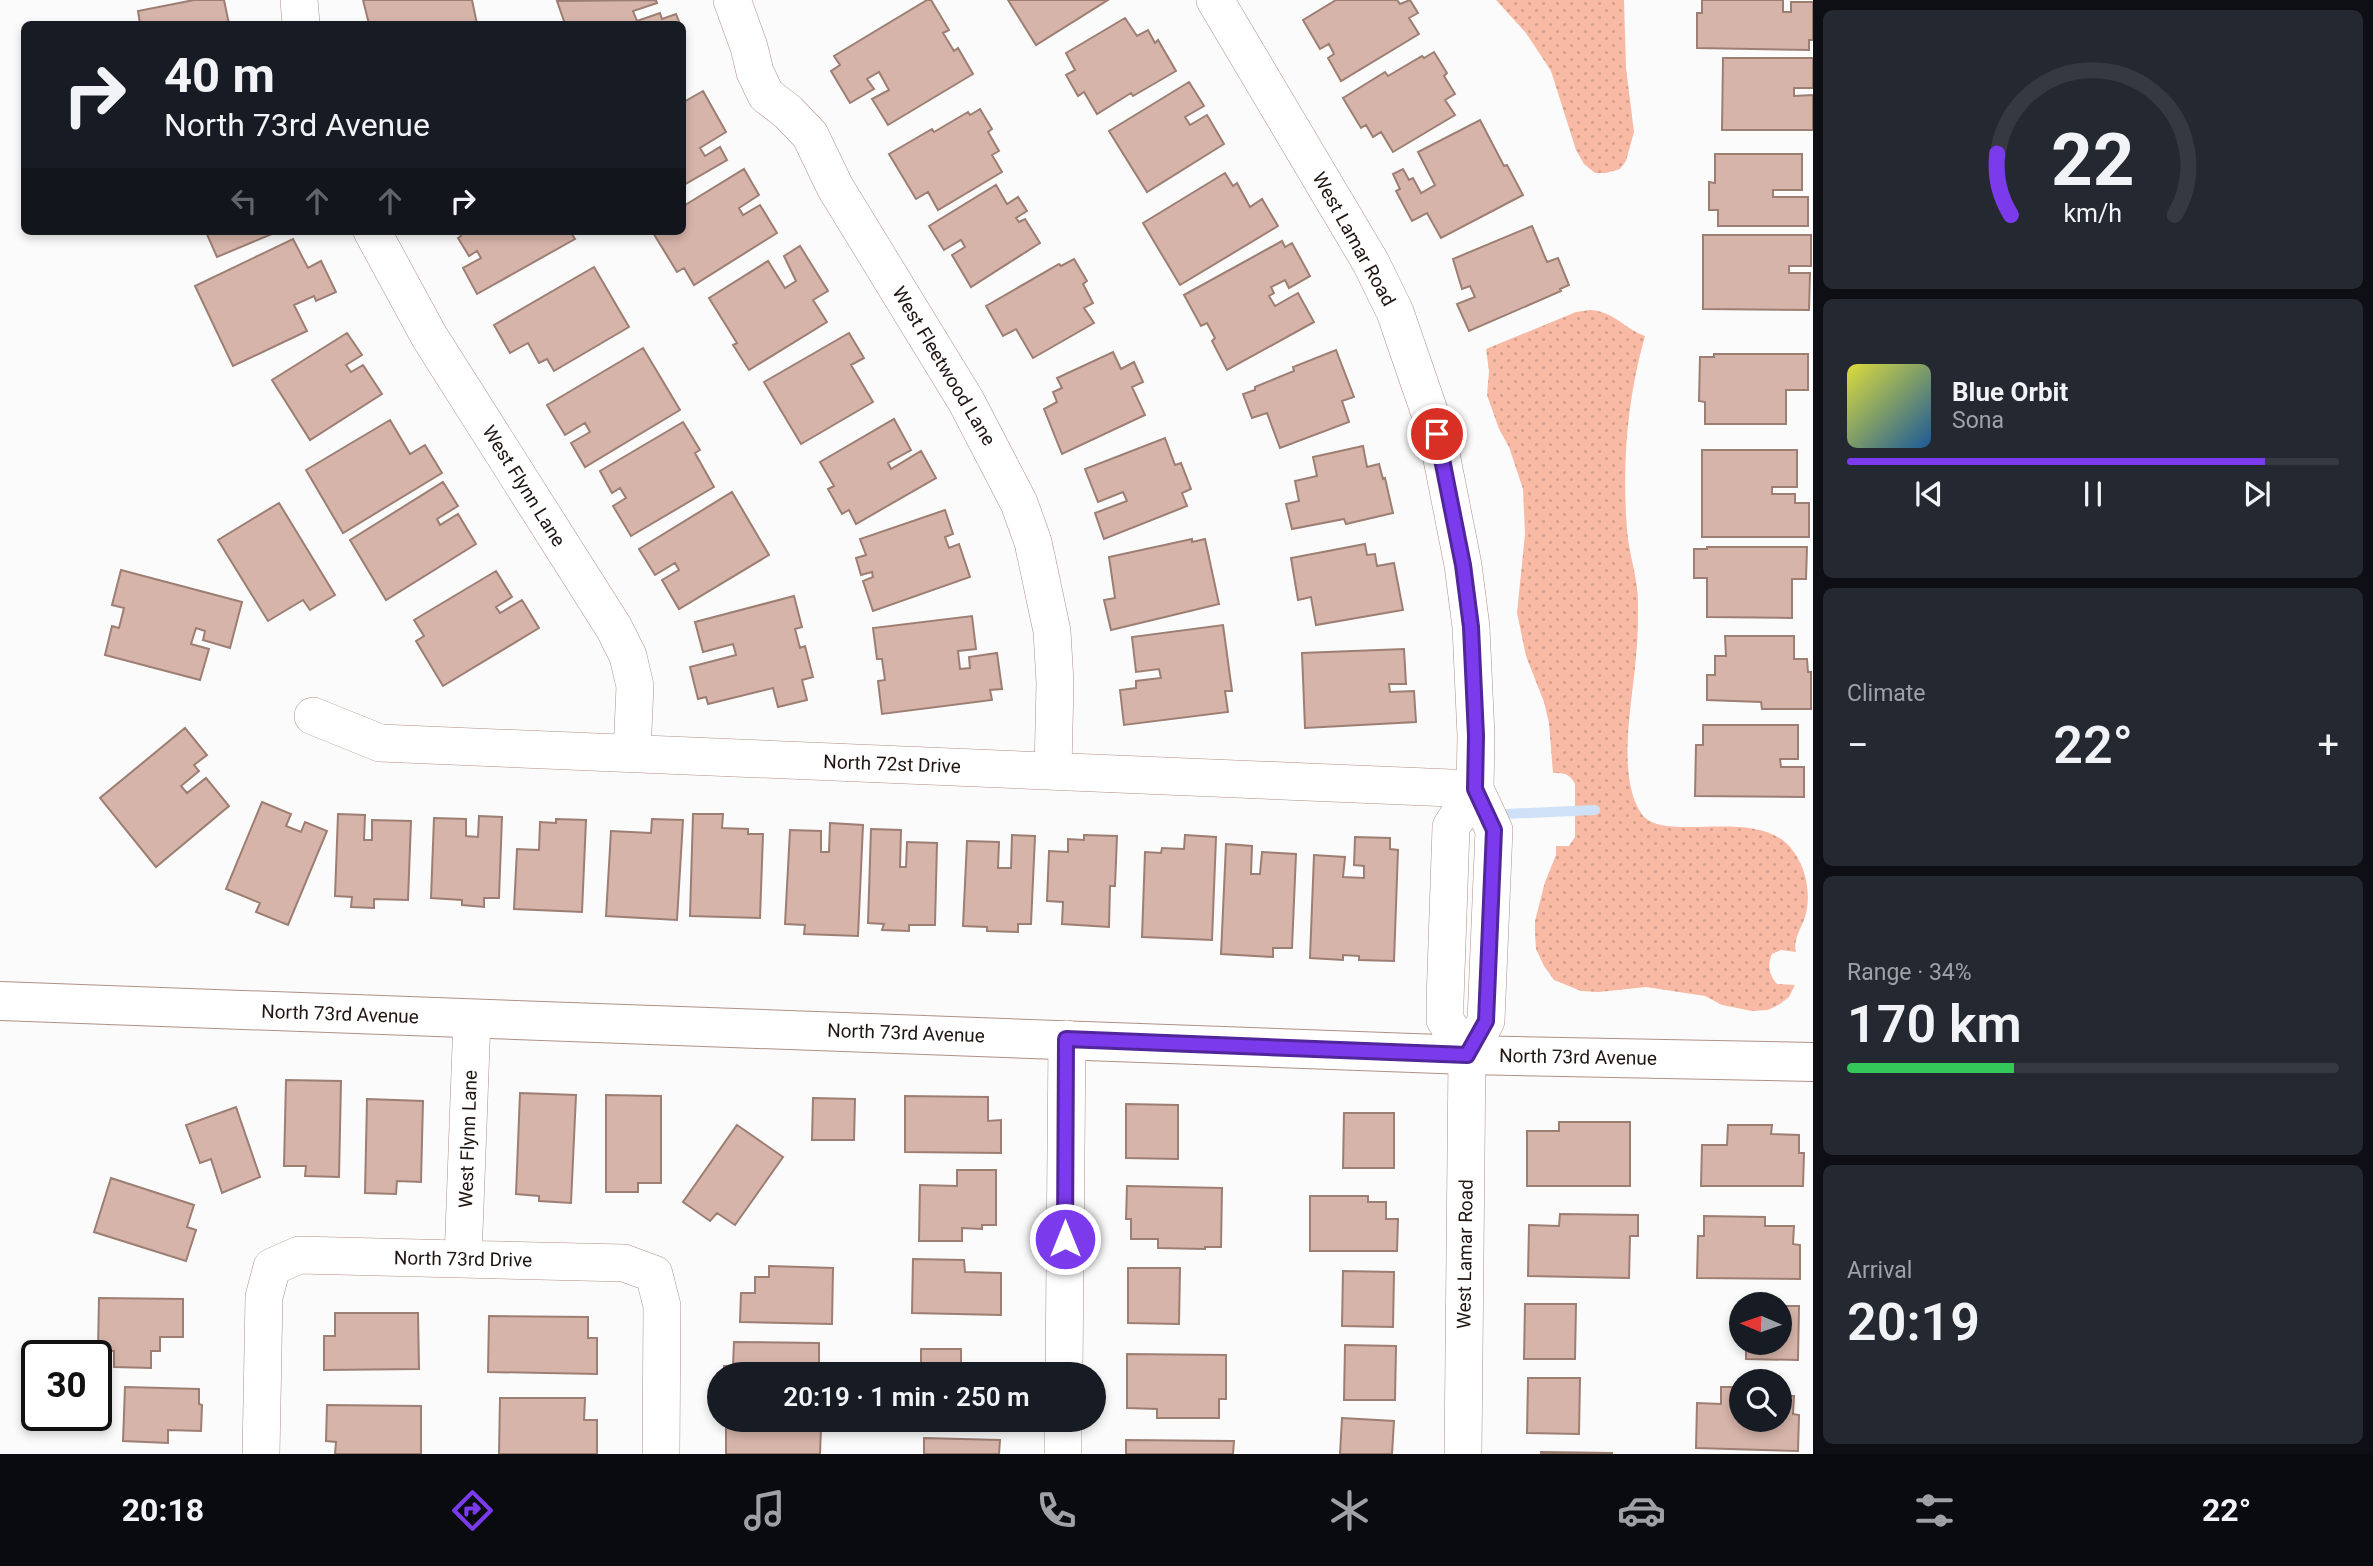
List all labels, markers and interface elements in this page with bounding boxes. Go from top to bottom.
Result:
text: 40 m [164,47,275,104]
icon: right [49,49,140,140]
text: North 73rd Avenue [164,106,430,144]
text: 22 [2051,118,2135,204]
street label: West Lamar Road [1308,168,1400,310]
icon: left [225,182,263,220]
icon: ahead [298,182,336,220]
icon: ahead [371,182,409,220]
icon: right [444,182,482,220]
text: km/h [2064,199,2122,228]
street label: West Fleetwood Lane [887,282,1001,450]
text: Blue Orbit [1952,377,2068,407]
pin [1407,404,1467,464]
text: Sona [1952,407,2004,434]
icon: arrive [1418,415,1456,453]
street label: West Flynn Lane [478,421,570,551]
icon: previous [1910,475,1948,513]
icon: pause [2074,475,2112,513]
icon: next [2238,475,2276,513]
text: Climate [1847,680,1926,707]
text: 22° [2053,715,2133,776]
text: − [1847,723,1869,767]
text: + [2317,723,2339,767]
street label: North 72st Drive [823,750,961,778]
text: Range · 34% [1847,959,1972,986]
text: 170 km [1847,994,2022,1055]
street label: North 73rd Avenue [261,1000,419,1028]
street label: North 73rd Avenue [827,1019,985,1047]
street label: North 73rd Avenue [1499,1044,1657,1070]
street label: West Flynn Lane [454,1069,482,1209]
street label: West Lamar Road [1452,1179,1478,1329]
position arrow [1028,1202,1102,1276]
street label: North 73rd Drive [394,1246,532,1272]
text: Arrival [1847,1257,1912,1284]
north arrow [1729,1292,1792,1354]
map controls [1729,1292,1792,1432]
text: 20:19 [1847,1292,1980,1353]
speed limit sign: 30 [21,1340,112,1431]
button: search [1729,1369,1792,1432]
text: 20:19 · 1 min · 250 m [783,1382,1030,1412]
icon: directions [448,1486,497,1535]
icon: music [740,1486,789,1535]
icon: phone [1032,1486,1081,1535]
icon: climate [1325,1486,1374,1535]
icon: car [1617,1486,1666,1535]
icon: filters [1910,1486,1959,1535]
text: 20:18 [122,1491,204,1529]
text: 22° [2202,1491,2251,1529]

